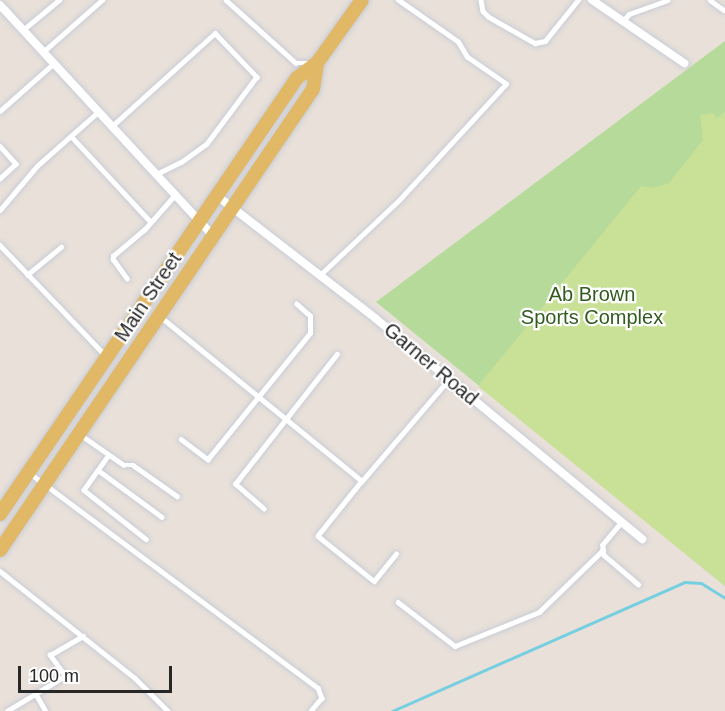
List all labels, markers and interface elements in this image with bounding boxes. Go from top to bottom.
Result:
street label: Main Street [109,248,187,346]
park label: Ab Brown Sports Complex [521,282,663,329]
street label: Garner Road [379,318,483,410]
scale bar [21,654,176,692]
text: 100 m [29,666,79,686]

